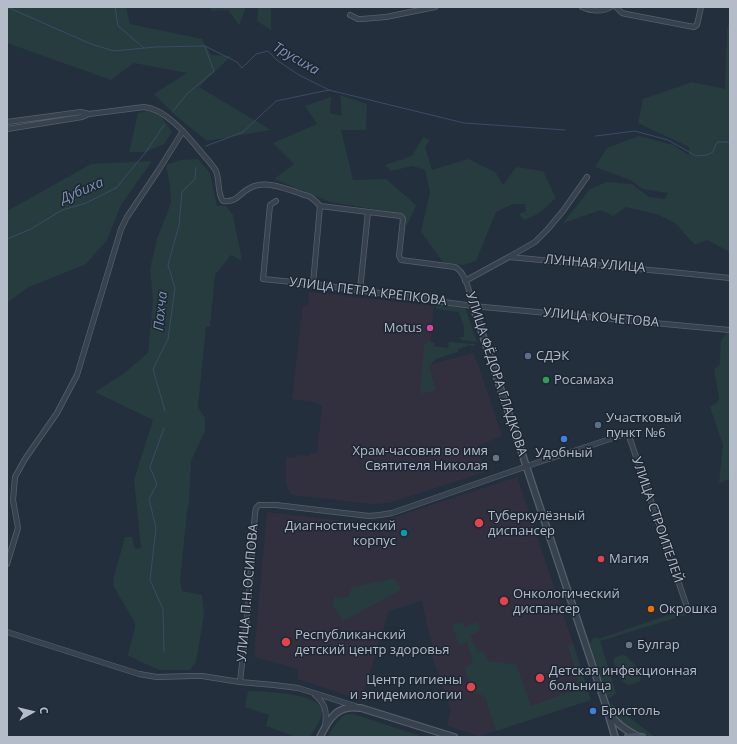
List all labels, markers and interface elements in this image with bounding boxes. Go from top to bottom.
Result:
water label: Трусиха [270,39,322,79]
water label: Дубиха [58,174,106,208]
street label: ЛУННАЯ УЛИЦА [544,252,646,276]
street label: УЛИЦА ПЕТРА КРЕПКОВА [288,275,448,309]
water label: Пахча [151,290,171,332]
street label: УЛИЦА ФЁДОРА ГЛАДКОВА [462,290,530,458]
street label: УЛИЦА КОЧЕТОВА [542,305,660,331]
place label: Motus [384,320,422,336]
marker: Motus [425,323,435,333]
place label: СДЭК [536,348,569,364]
marker: СДЭК [523,351,533,361]
place label: Росамаха [554,372,614,388]
marker: Росамаха [541,375,551,385]
place label: Участковый пункт №6 [606,410,682,441]
marker: Участковый пункт №6 [593,420,603,430]
marker: Удобный [559,434,569,444]
place label: Храм-часовня во имя Святителя Николая [353,443,488,474]
place label: Удобный [535,445,593,461]
marker: Храм-часовня во имя Святителя Николая [491,453,501,463]
street label: УЛИЦА СТРОИТЕЛЕЙ [628,455,686,585]
place label: Туберкулёзный диспансер [488,508,585,539]
marker: Туберкулёзный диспансер [473,517,485,529]
place label: Диагностический корпус [285,518,396,549]
street label: УЛИЦА П.Н.ОСИПОВА [234,523,262,663]
marker: Диагностический корпус [399,528,409,538]
place label: Магия [609,551,649,567]
marker: Магия [596,554,606,564]
place label: Онкологический диспансер [513,586,620,617]
marker: Онкологический диспансер [498,595,510,607]
place label: Окрошка [659,601,717,617]
marker: Окрошка [646,604,656,614]
place label: Республиканский детский центр здоровья [295,627,450,658]
marker: Республиканский детский центр здоровья [280,636,292,648]
place label: Булгар [637,637,680,653]
marker: Булгар [624,640,634,650]
place label: Детская инфекционная больница [549,663,697,694]
place label: Центр гигиены и эпидемиологии [350,672,462,703]
marker: Детская инфекционная больница [534,672,546,684]
marker: Центр гигиены и эпидемиологии [465,681,477,693]
north arrow [12,692,52,732]
place label: Бристоль [601,703,660,719]
text: С [36,706,52,715]
marker: Бристоль [588,706,598,716]

